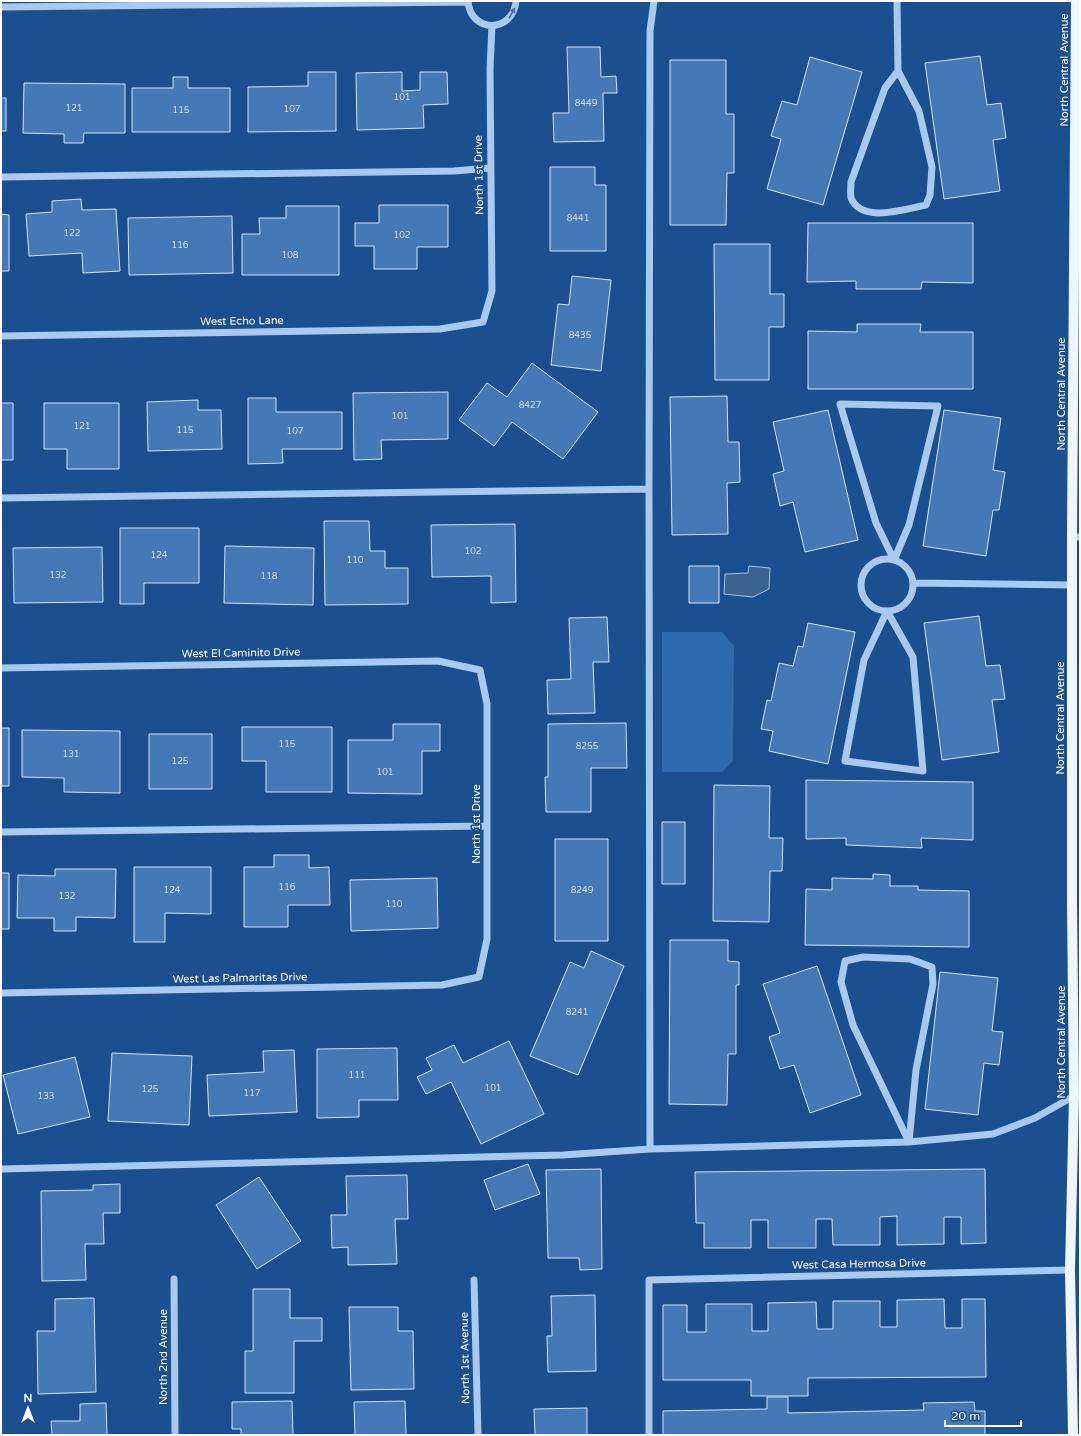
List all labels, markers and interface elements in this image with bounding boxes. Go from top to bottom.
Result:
one-way arrow [509,7,515,19]
street label: North Central Avenue [1058,13,1071,127]
house number: 101 [394,92,410,103]
house number: 8449 [575,98,598,109]
house number: 121 [66,103,82,114]
house number: 107 [284,104,301,115]
house number: 115 [173,105,190,116]
street label: North 1st Drive [472,135,486,215]
house number: 8441 [567,213,589,224]
house number: 122 [64,228,80,239]
house number: 102 [394,230,410,241]
house number: 116 [172,240,189,251]
house number: 108 [282,250,299,261]
street label: West Echo Lane [200,314,284,328]
house number: 8435 [569,330,592,341]
street label: North Central Avenue [1055,337,1068,451]
house number: 8427 [519,400,542,411]
house number: 101 [392,411,408,422]
house number: 121 [74,421,90,432]
house number: 115 [177,425,194,436]
house number: 107 [287,426,304,437]
house number: 102 [465,546,481,557]
house number: 124 [151,550,168,561]
house number: 110 [347,555,364,566]
house number: 132 [50,570,66,581]
house number: 118 [261,571,278,582]
street label: West El Caminito Drive [182,645,300,661]
street label: North Central Avenue [1054,661,1067,775]
house number: 115 [279,739,296,750]
house number: 8255 [576,741,599,752]
house number: 131 [63,749,79,760]
house number: 125 [172,756,189,767]
house number: 101 [377,767,393,778]
street label: North 1st Drive [470,784,483,864]
house number: 116 [279,882,296,893]
house number: 124 [164,885,181,896]
house number: 8249 [571,885,594,896]
house number: 132 [59,891,75,902]
house number: 110 [386,899,403,910]
street label: West Las Palmaritas Drive [173,970,307,986]
street label: North Central Avenue [1055,985,1068,1099]
house number: 8241 [566,1007,588,1018]
house number: 111 [349,1070,365,1081]
house number: 101 [485,1083,501,1094]
house number: 125 [142,1084,159,1095]
house number: 117 [244,1088,261,1099]
house number: 133 [38,1091,54,1102]
street label: West Casa Hermosa Drive [792,1256,926,1272]
street label: North 2nd Avenue [157,1309,170,1405]
street label: North 1st Avenue [458,1312,472,1404]
north arrow [8,1388,48,1428]
text: N [24,1392,32,1405]
scale bar [945,1402,1021,1428]
text: 20 m [951,1409,980,1423]

